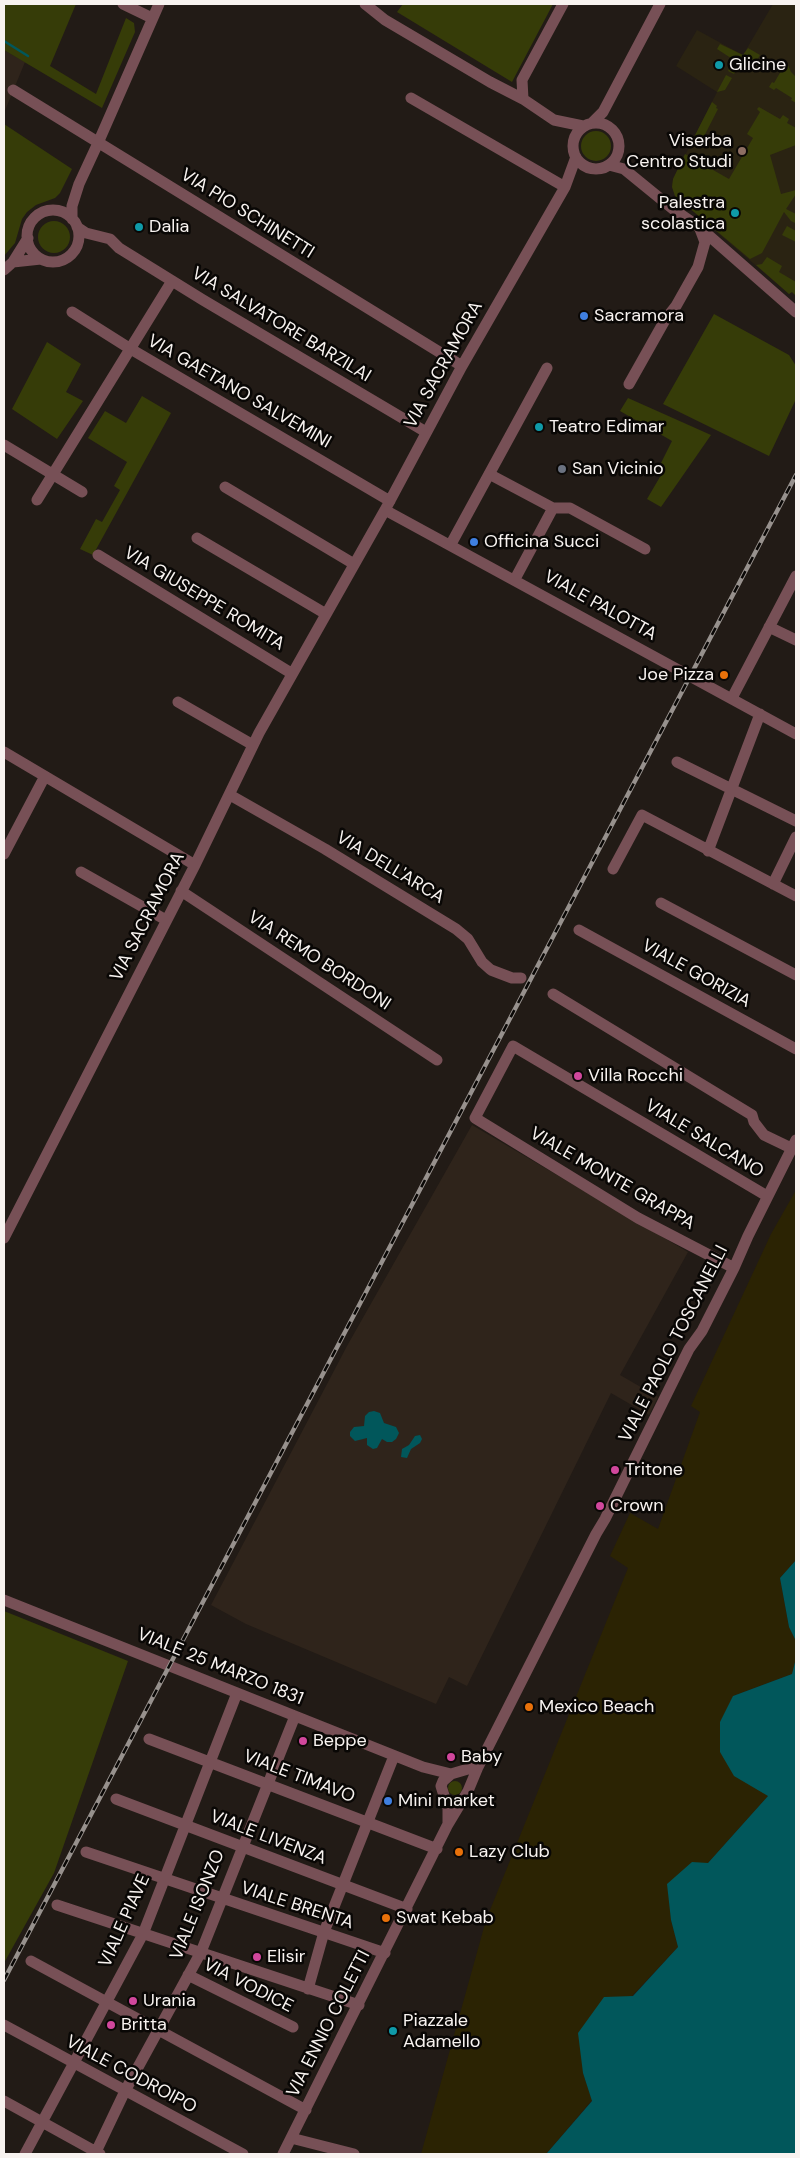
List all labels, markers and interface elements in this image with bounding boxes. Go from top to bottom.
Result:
place label: Glicine [729,54,786,76]
marker: Glicine [713,59,725,71]
place label: Viserba Centro Studi [626,130,732,172]
marker: Viserba Centro Studi [736,145,748,157]
street label: VIA PIO SCHINETTI [176,164,318,264]
place label: Palestra scolastica [641,192,725,234]
marker: Palestra scolastica [729,207,741,219]
place label: Dalia [149,216,189,238]
marker: Dalia [133,221,145,233]
street label: VIA SALVATORE BARZILAI [187,263,375,387]
street label: VIA SACRAMORA [400,298,488,432]
place label: Sacramora [594,305,684,327]
marker: Sacramora [578,310,590,322]
street label: VIA GAETANO SALVEMINI [143,331,335,453]
place label: Teatro Edimar [549,416,664,438]
marker: Teatro Edimar [533,421,545,433]
place label: San Vicinio [572,458,664,480]
marker: San Vicinio [556,463,568,475]
place label: Officina Succi [484,531,599,553]
marker: Officina Succi [468,536,480,548]
street label: VIA GIUSEPPE ROMITA [120,542,288,656]
street label: VIALE PALOTTA [540,566,660,646]
place label: Joe Pizza [638,664,714,686]
marker: Joe Pizza [718,669,730,681]
street label: VIA DELL'ARCA [332,827,448,909]
street label: VIA SACRAMORA [106,849,190,985]
street label: VIA REMO BORDONI [243,907,395,1015]
street label: VIALE GORIZIA [638,935,754,1013]
place label: Villa Rocchi [588,1065,683,1087]
marker: Villa Rocchi [572,1070,584,1082]
street label: VIALE SALCANO [641,1095,767,1183]
street label: VIALE MONTE GRAPPA [526,1123,698,1235]
street label: VIALE PAOLO TOSCANELLI [615,1242,733,1446]
place label: Tritone [625,1459,683,1481]
marker: Tritone [609,1464,621,1476]
place label: Crown [610,1495,664,1517]
marker: Crown [594,1500,606,1512]
street label: VIALE 25 MARZO 1831 [134,1624,306,1710]
place label: Mexico Beach [539,1696,654,1718]
marker: Mexico Beach [523,1701,535,1713]
place label: Beppe [313,1730,367,1752]
marker: Beppe [297,1735,309,1747]
street label: VIALE TIMAVO [240,1746,358,1808]
place label: Baby [461,1746,502,1768]
marker: Baby [445,1751,457,1763]
place label: Mini market [398,1790,495,1812]
marker: Mini market [382,1795,394,1807]
street label: VIALE LIVENZA [207,1806,329,1870]
place label: Lazy Club [469,1841,550,1863]
marker: Lazy Club [453,1846,465,1858]
street label: VIALE ISONZO [166,1847,230,1963]
street label: VIALE PIAVE [95,1871,155,1971]
street label: VIALE BRENTA [238,1878,356,1934]
place label: Swat Kebab [396,1907,494,1929]
marker: Swat Kebab [380,1912,392,1924]
place label: Elisir [267,1946,306,1968]
street label: VIA ENNIO COLETTI [283,1947,375,2101]
marker: Elisir [251,1951,263,1963]
street label: VIA VODICE [199,1954,297,2018]
place label: Urania [143,1990,196,2012]
marker: Urania [127,1995,139,2007]
place label: Piazzale Adamello [403,2010,481,2052]
place label: Britta [121,2014,167,2036]
marker: Britta [105,2019,117,2031]
marker: Piazzale Adamello [387,2025,399,2037]
street label: VIALE CODROIPO [62,2031,200,2119]

